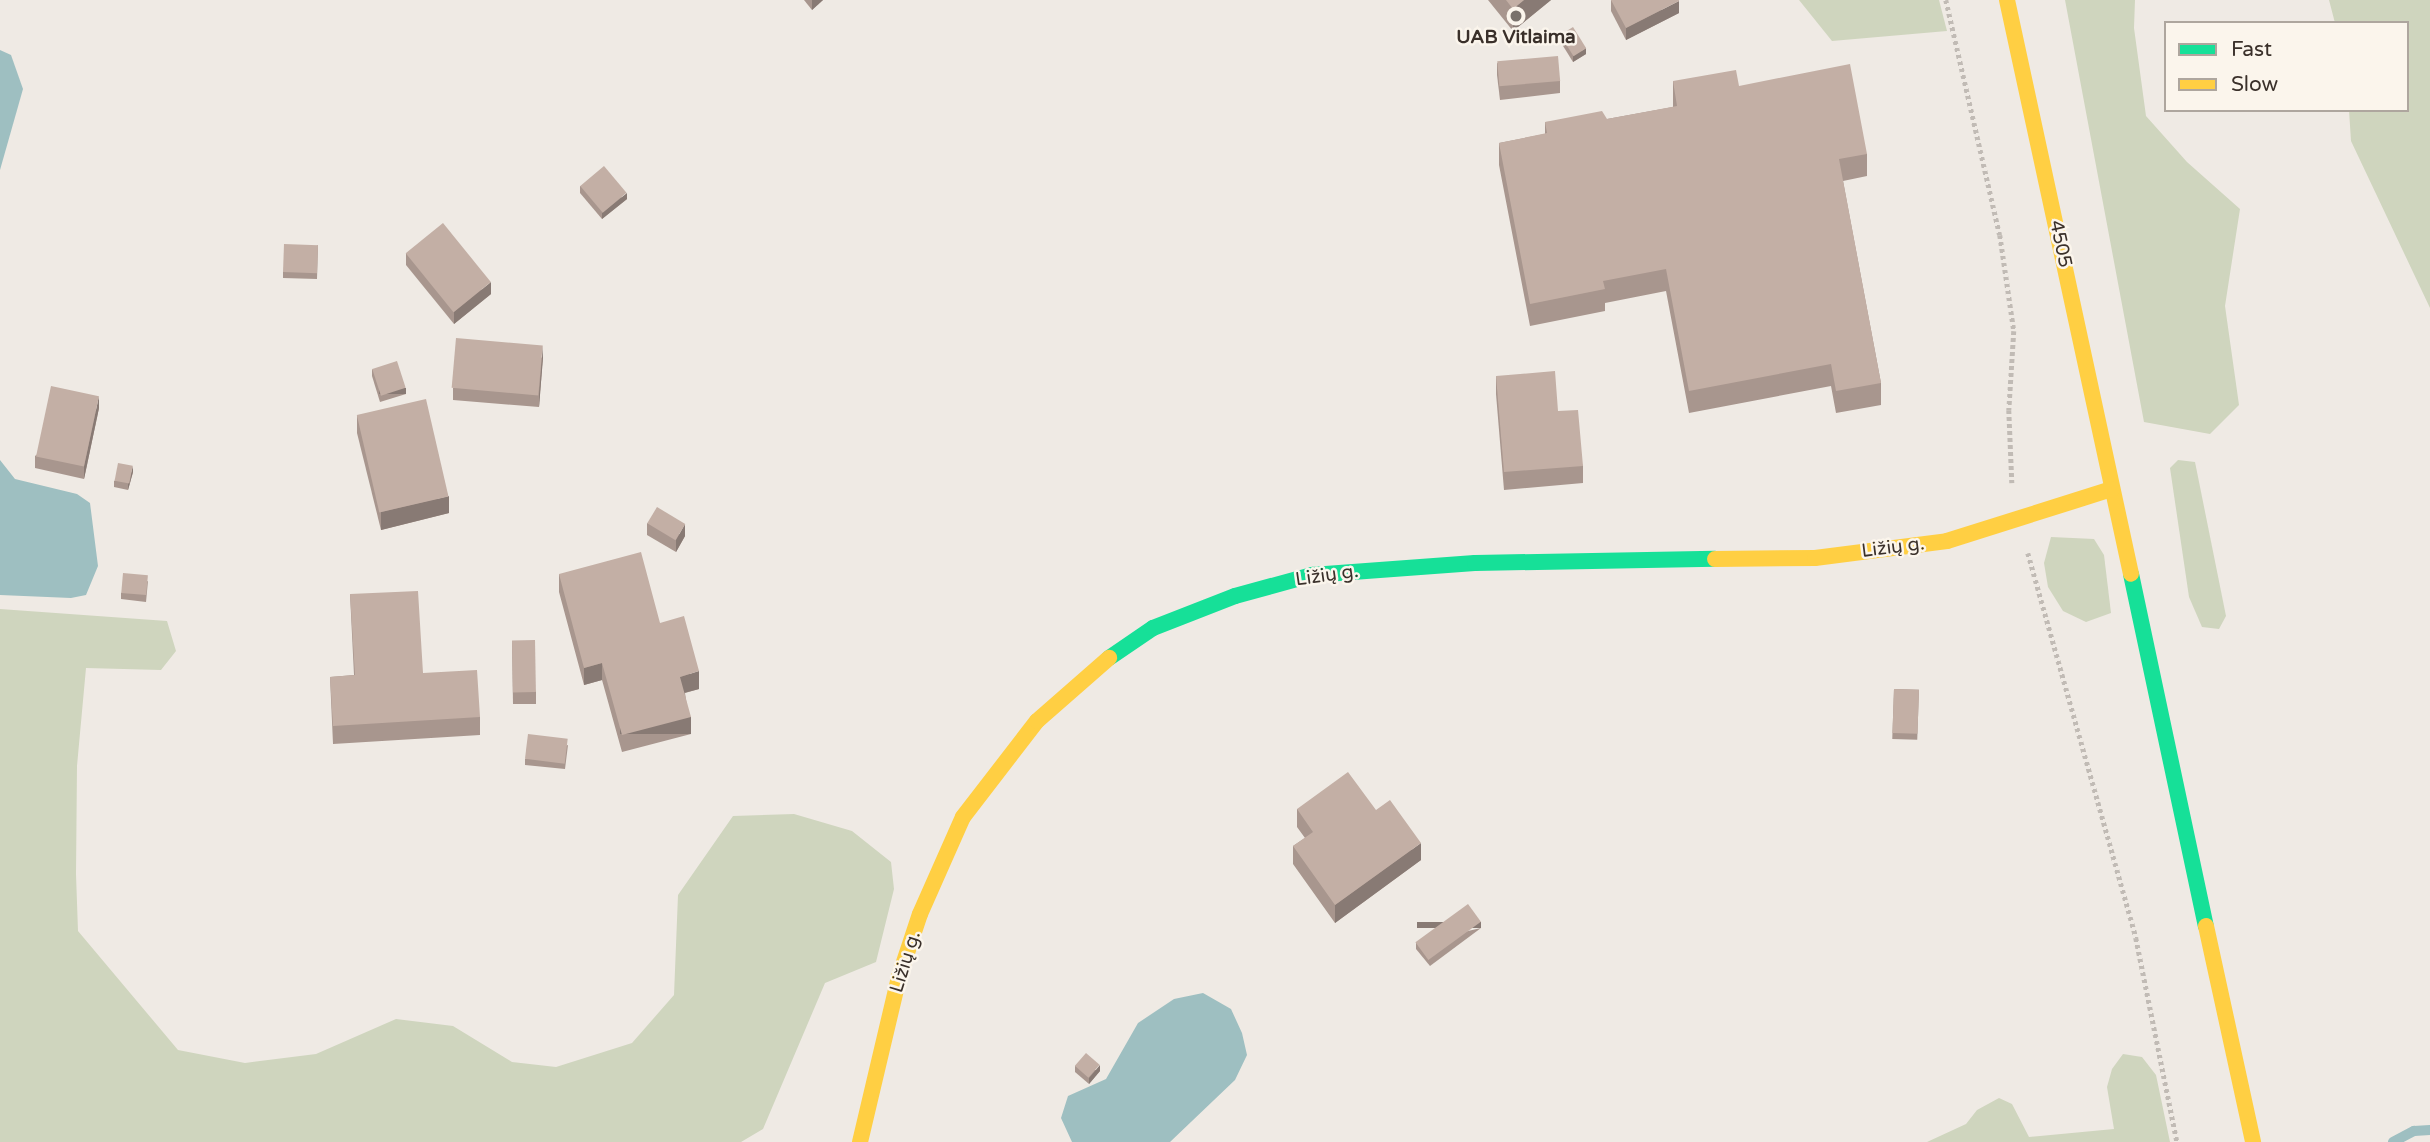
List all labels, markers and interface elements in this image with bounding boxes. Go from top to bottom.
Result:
marker: UAB Vitlaima [1508,8,1524,24]
legend [2164,21,2409,112]
place label: UAB Vitlaima [1456,27,1576,49]
text: Fast [2231,37,2272,62]
text: Slow [2231,72,2278,97]
street label: 4505 [2044,218,2076,270]
street label: Ližių g. [1860,533,1926,563]
street label: Ližių g. [1294,560,1360,592]
street label: Ližių g. [886,928,926,996]

